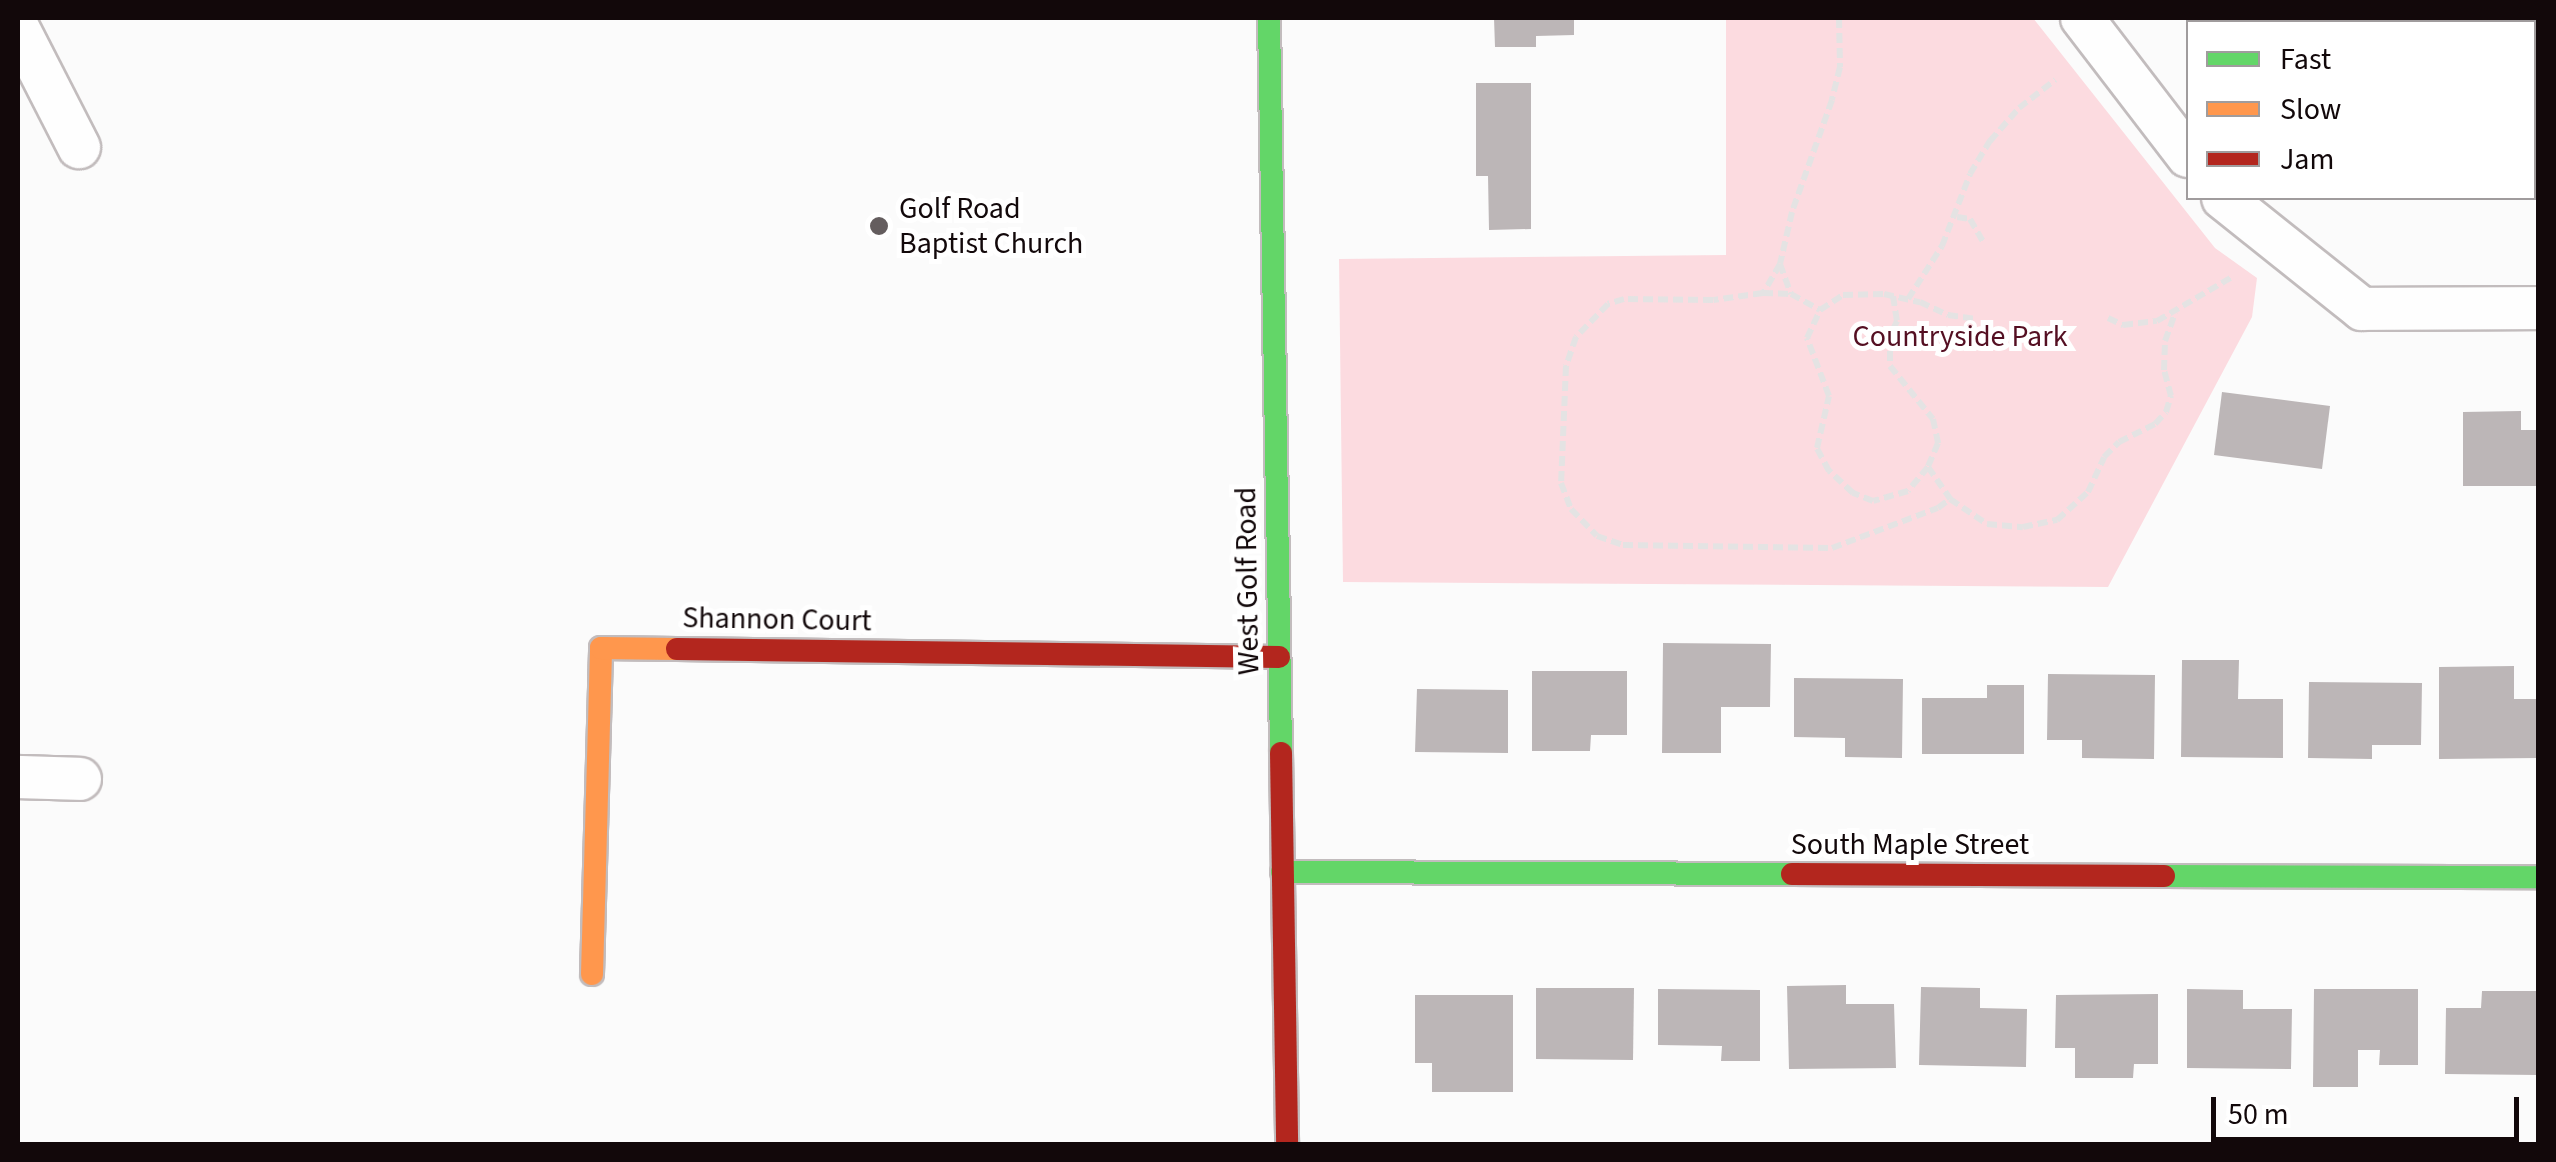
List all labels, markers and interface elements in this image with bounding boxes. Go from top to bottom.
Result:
legend [2186,20,2536,200]
text: Fast [2280,38,2331,81]
text: Slow [2280,88,2341,131]
text: Jam [2280,138,2334,181]
place label: Golf Road Baptist Church [899,191,1083,262]
marker: Golf Road Baptist Church [868,215,890,237]
park label: Countryside Park [1853,319,2067,355]
street label: West Golf Road [1228,487,1268,675]
street label: Shannon Court [682,600,872,640]
street label: South Maple Street [1791,827,2029,863]
scale bar [2216,1077,2524,1139]
text: 50 m [2228,1093,2289,1136]

